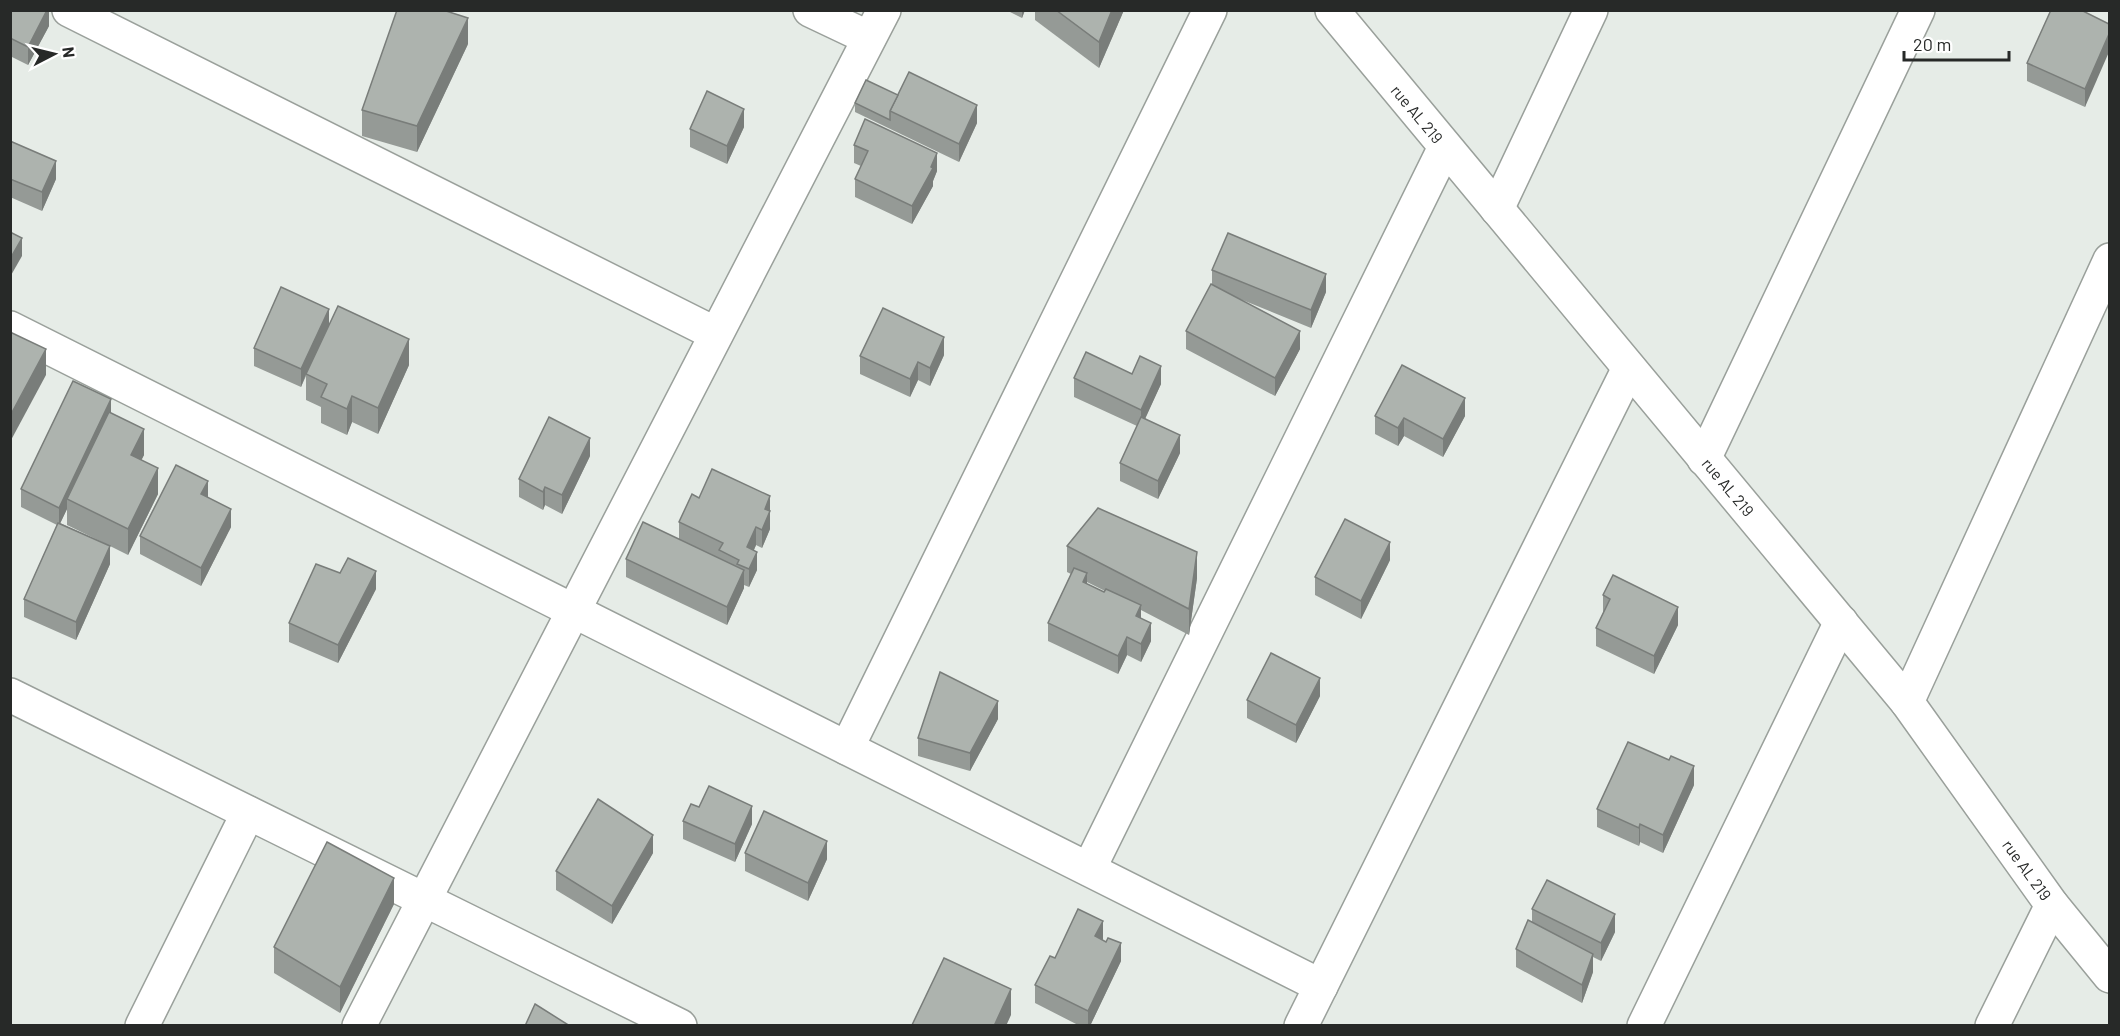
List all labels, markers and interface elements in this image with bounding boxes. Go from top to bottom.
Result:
north arrow [24,24,84,84]
scale bar [1904,24,2009,62]
text: 20 m [1913,33,1951,55]
text: N [59,46,79,59]
street label: rue AL 219 [1387,81,1447,147]
street label: rue AL 219 [1698,454,1758,520]
street label: rue AL 219 [1999,836,2056,904]

